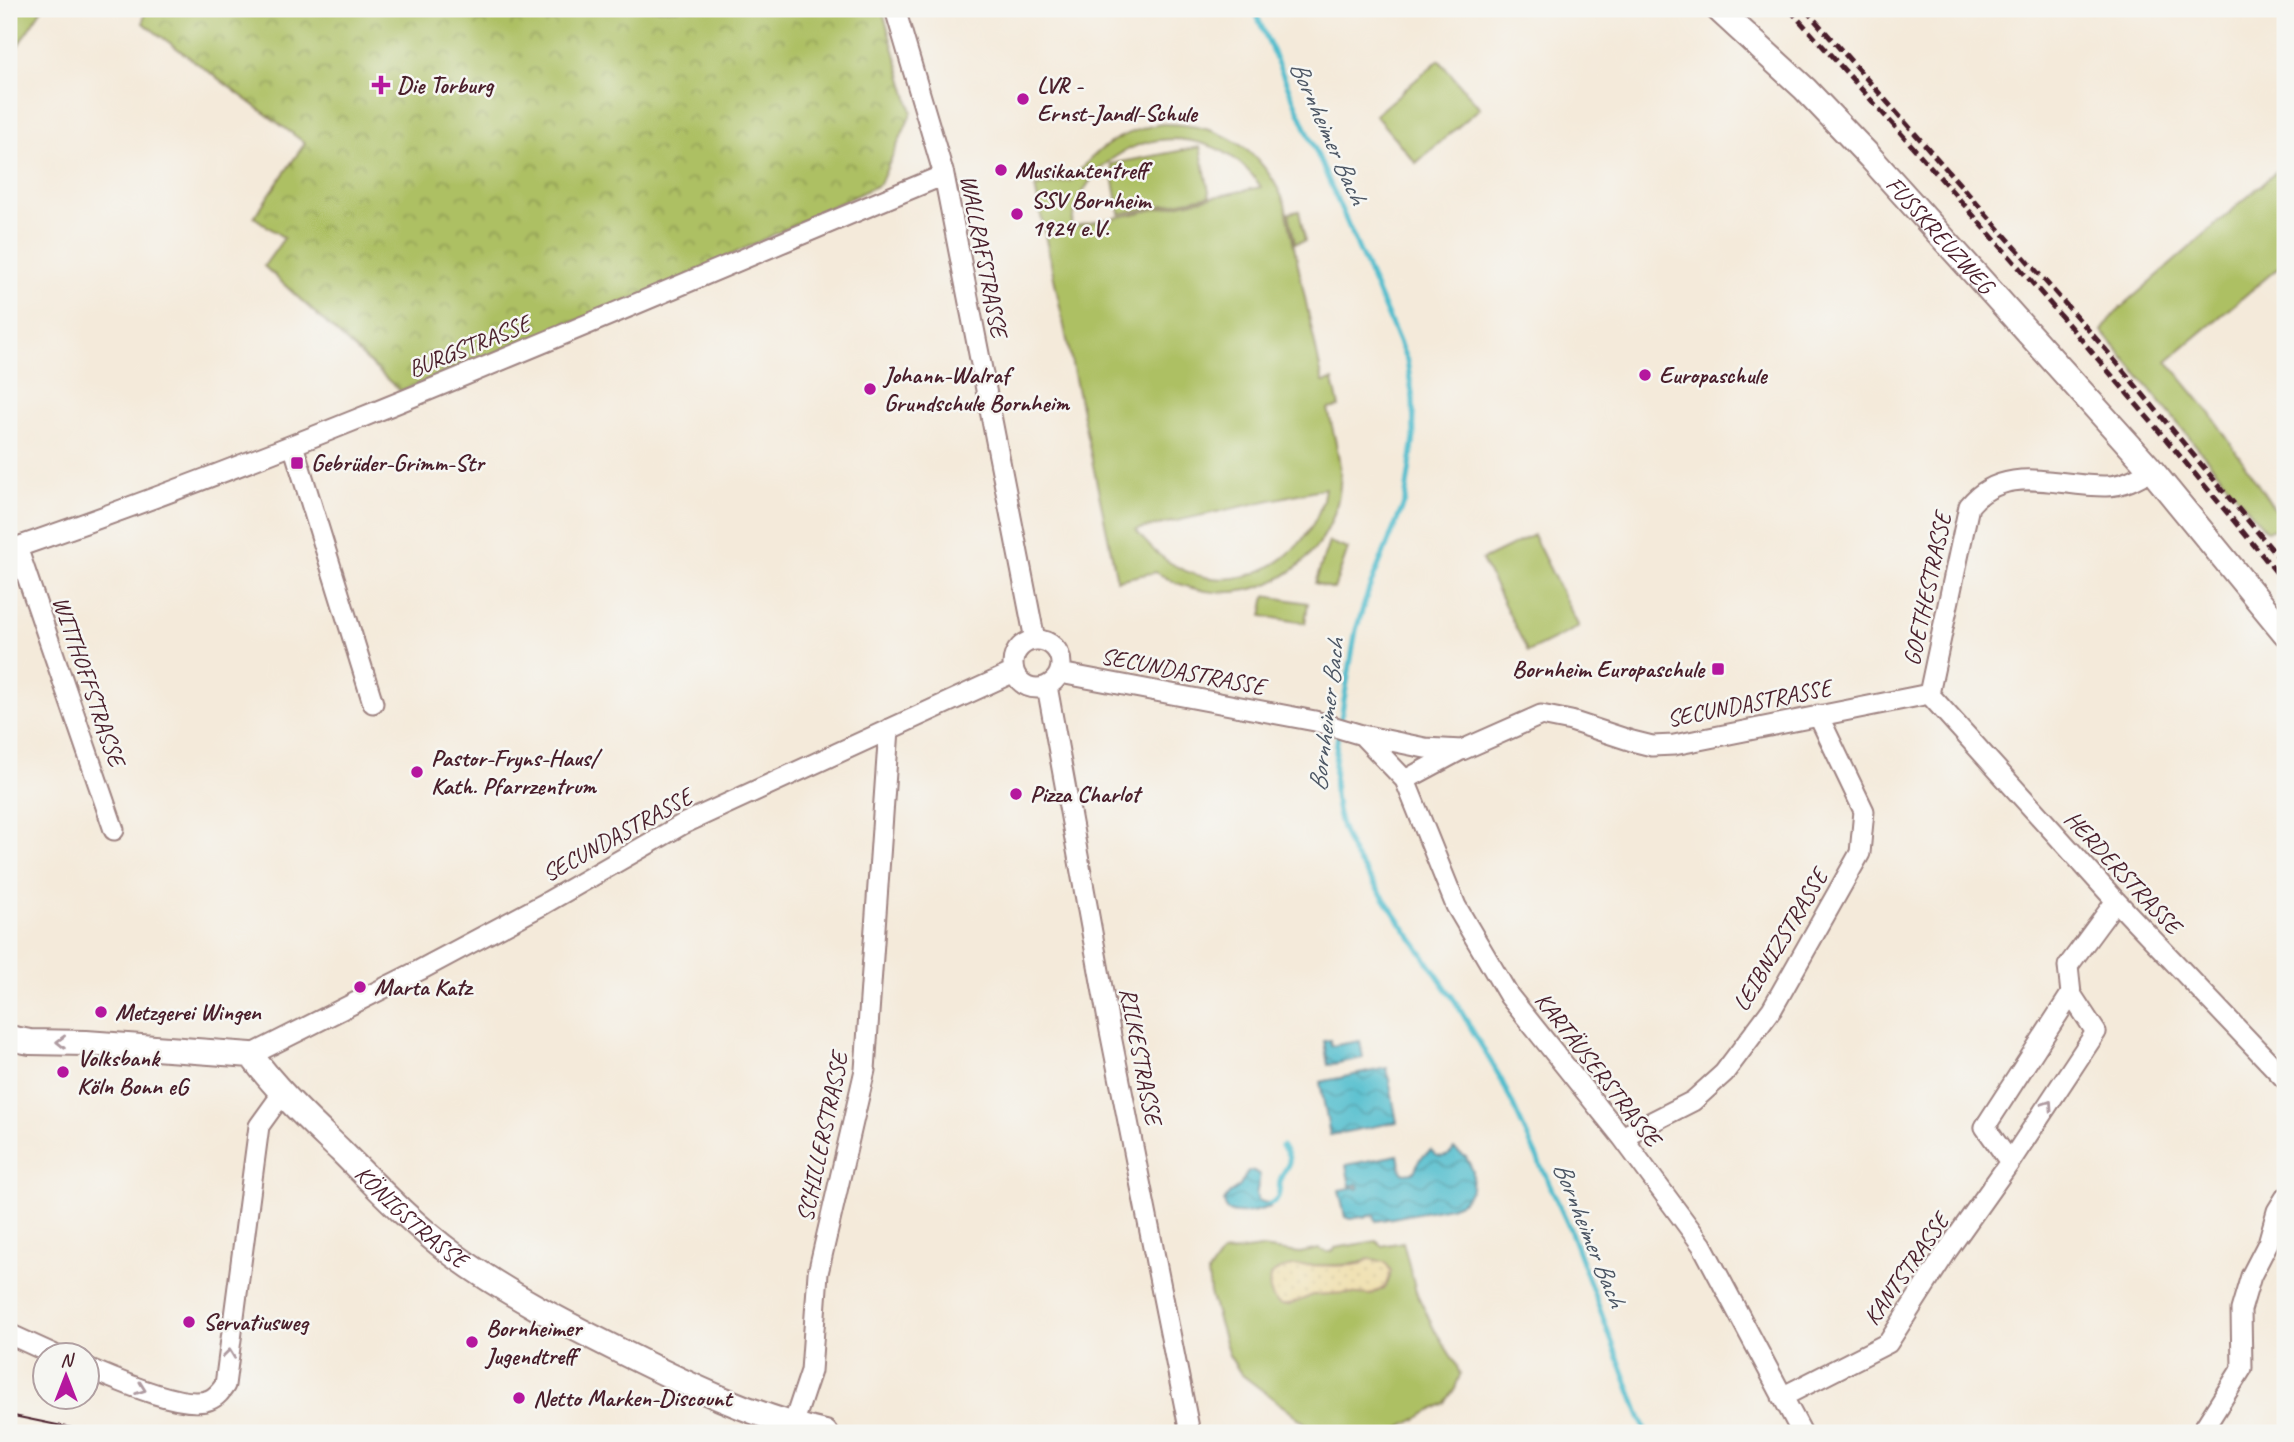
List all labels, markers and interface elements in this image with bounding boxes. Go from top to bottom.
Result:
water label: Bornheimer Bach [1282,55,1376,211]
place label: Die Torburg [397,70,495,100]
place label: LVR - Ernst-Jandl-Schule [1037,70,1199,128]
marker: Die Torburg [371,75,391,95]
marker: LVR - Ernst-Jandl-Schule [1015,91,1031,107]
place label: Musikantentreff [1015,155,1154,185]
marker: Musikantentreff [993,162,1009,178]
street label: FUSSKREUZWEG [1880,170,2002,301]
street label: WALLRAFSTRASSE [954,172,1015,343]
place label: SSV Bornheim 1924 e.V. [1031,185,1153,243]
marker: SSV Bornheim 1924 e.V. [1009,206,1025,222]
street label: BURGSTRASSE [404,307,537,384]
place label: Johann-Walraf Grundschule Bornheim [882,360,1070,418]
place label: Europaschule [1659,360,1769,390]
marker: Europaschule [1637,367,1653,383]
marker: Johann-Walraf Grundschule Bornheim [862,381,878,397]
place label: Gebrüder-Grimm-Str [311,448,486,478]
marker: Gebrüder-Grimm-Str [289,455,305,471]
street label: GOETHESTRASSE [1896,507,1958,668]
street label: WITTHOFFSTRASSE [46,592,133,773]
water label: Bornheimer Bach [1301,635,1352,793]
street label: SECUNDASTRASSE [1098,640,1270,702]
place label: Bornheim Europaschule [1512,654,1706,684]
marker: Bornheim Europaschule [1710,661,1726,677]
street label: SECUNDASTRASSE [1664,672,1836,734]
place label: Pastor-Fryns-Haus/ Kath. Pfarrzentrum [431,743,603,801]
marker: Pastor-Fryns-Haus/ Kath. Pfarrzentrum [409,764,425,780]
place label: Pizza Charlot [1030,779,1143,809]
street label: SECUNDASTRASSE [537,780,700,888]
marker: Pizza Charlot [1008,786,1024,802]
street label: HERDERSTRASSE [2058,804,2190,942]
street label: LEIBNIZSTRASSE [1726,861,1836,1016]
place label: Marta Katz [374,972,474,1002]
marker: Marta Katz [352,979,368,995]
street label: RILKESTRASSE [1113,985,1170,1130]
street label: KARTÄUSERSTRASSE [1528,986,1670,1155]
place label: Metzgerei Wingen [115,997,262,1027]
marker: Metzgerei Wingen [93,1004,109,1020]
one-way arrow [55,1035,66,1050]
place label: Volksbank Köln Bonn eG [77,1043,191,1101]
street label: SCHILLERSTRASSE [789,1046,855,1224]
marker: Volksbank Köln Bonn eG [55,1064,71,1080]
one-way arrow [2040,1100,2052,1113]
water label: Bornheimer Bach [1546,1157,1634,1313]
street label: KÖNIGSTRASSE [349,1159,476,1277]
street label: KANTSTRASSE [1856,1205,1957,1331]
place label: Servatiusweg [203,1307,310,1337]
place label: Bornheimer Jugendtreff [484,1313,583,1371]
marker: Servatiusweg [181,1314,197,1330]
marker: Bornheimer Jugendtreff [464,1334,480,1350]
north arrow [32,1340,102,1410]
text: N [60,1348,75,1372]
one-way arrow [222,1348,237,1359]
one-way arrow [134,1380,146,1394]
place label: Netto Marken-Discount [533,1383,735,1413]
marker: Netto Marken-Discount [511,1390,527,1406]

